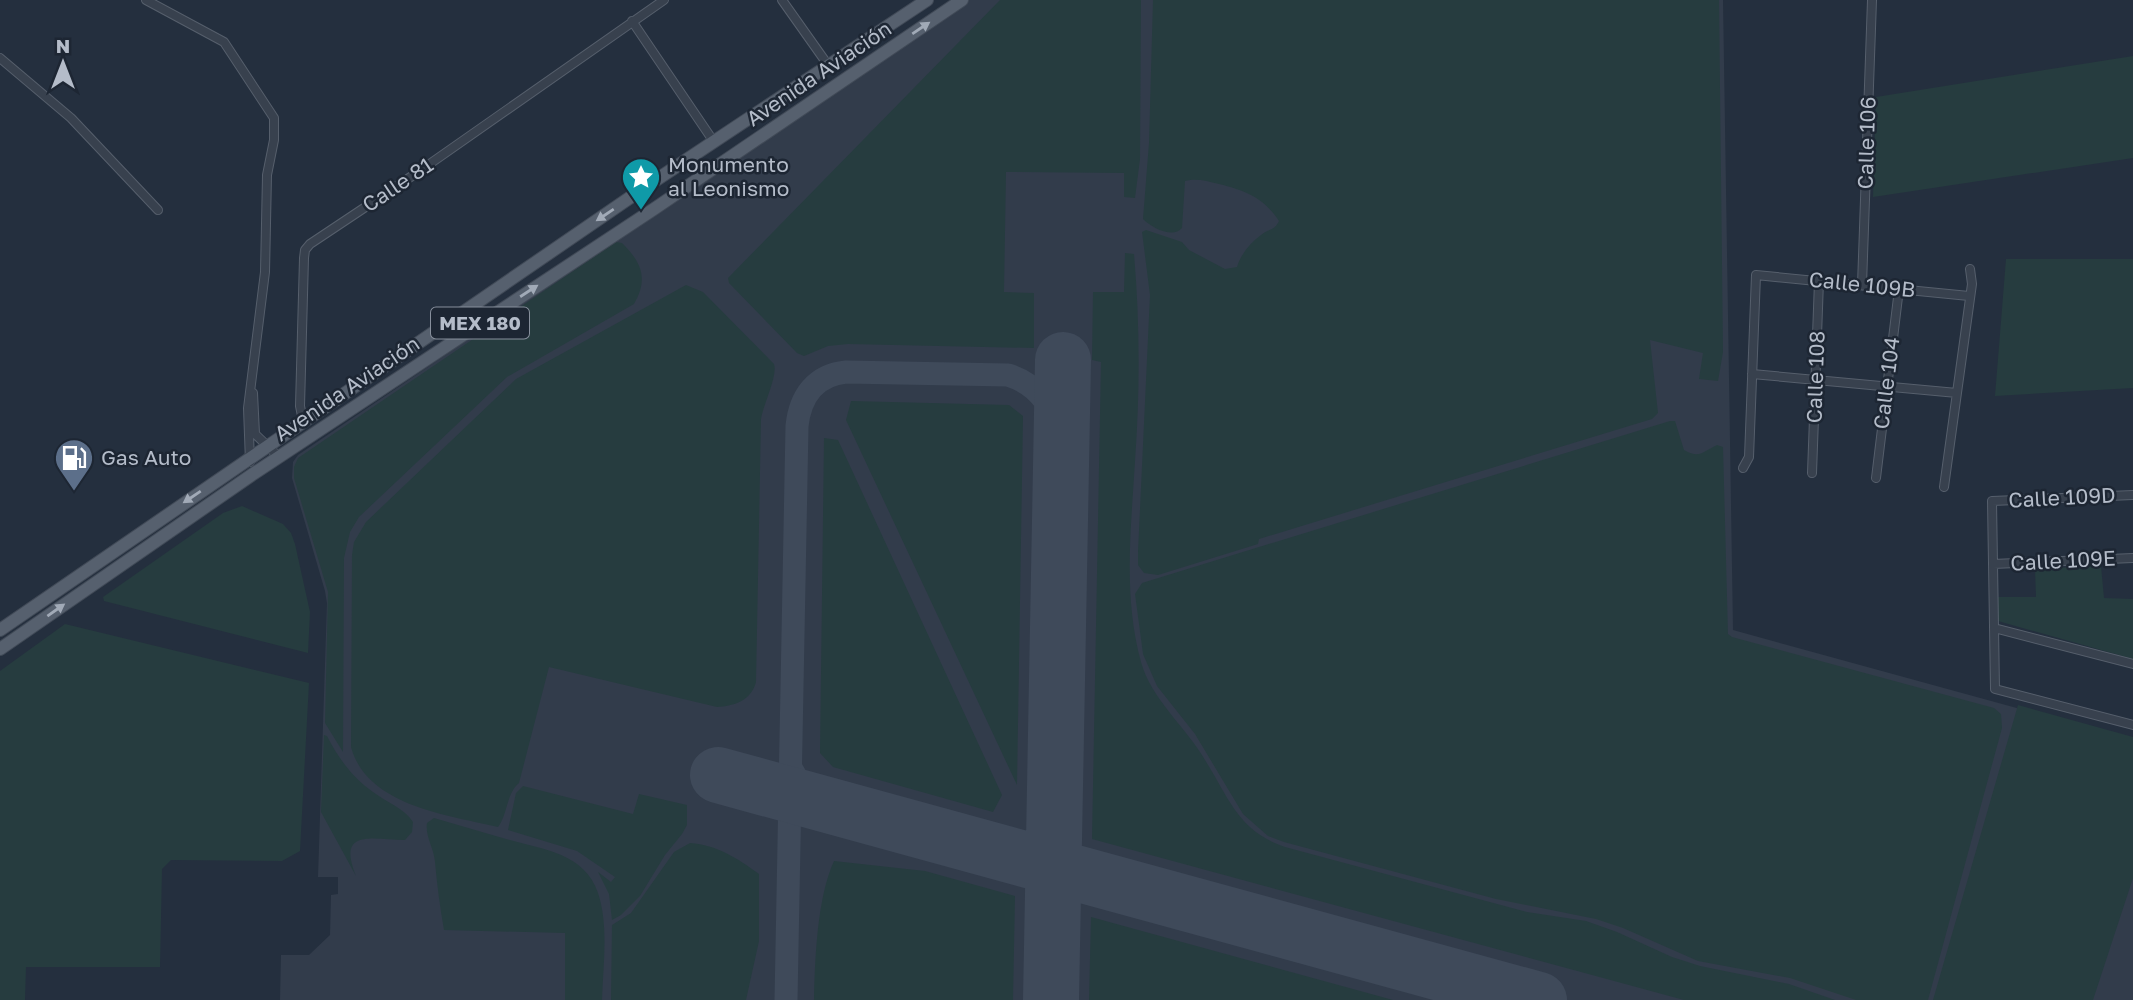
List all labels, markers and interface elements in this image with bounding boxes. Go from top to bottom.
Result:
street label: Avenida Aviación [741,15,896,131]
one-way arrow [912,21,930,35]
north arrow [28,28,98,98]
text: N [56,34,70,57]
street label: Calle 106 [1851,96,1881,190]
street label: Calle 81 [357,151,438,217]
place label: Monumento al Leonismo [668,151,789,201]
place icon: Monumento al Leonismo [620,156,662,211]
one-way arrow [596,208,614,222]
street label: Calle 109B [1808,265,1917,303]
one-way arrow [519,285,539,298]
road number: MEX 180 [431,308,529,338]
street label: Avenida Aviación [269,330,424,446]
street label: Calle 108 [1800,330,1830,424]
street label: Calle 104 [1867,335,1905,431]
fuel station icon: Gas Auto [53,437,95,492]
place label: Gas Auto [101,444,191,470]
street label: Calle 109D [2008,481,2116,513]
one-way arrow [183,490,201,504]
street label: Calle 109E [2010,544,2116,576]
one-way arrow [47,603,65,617]

